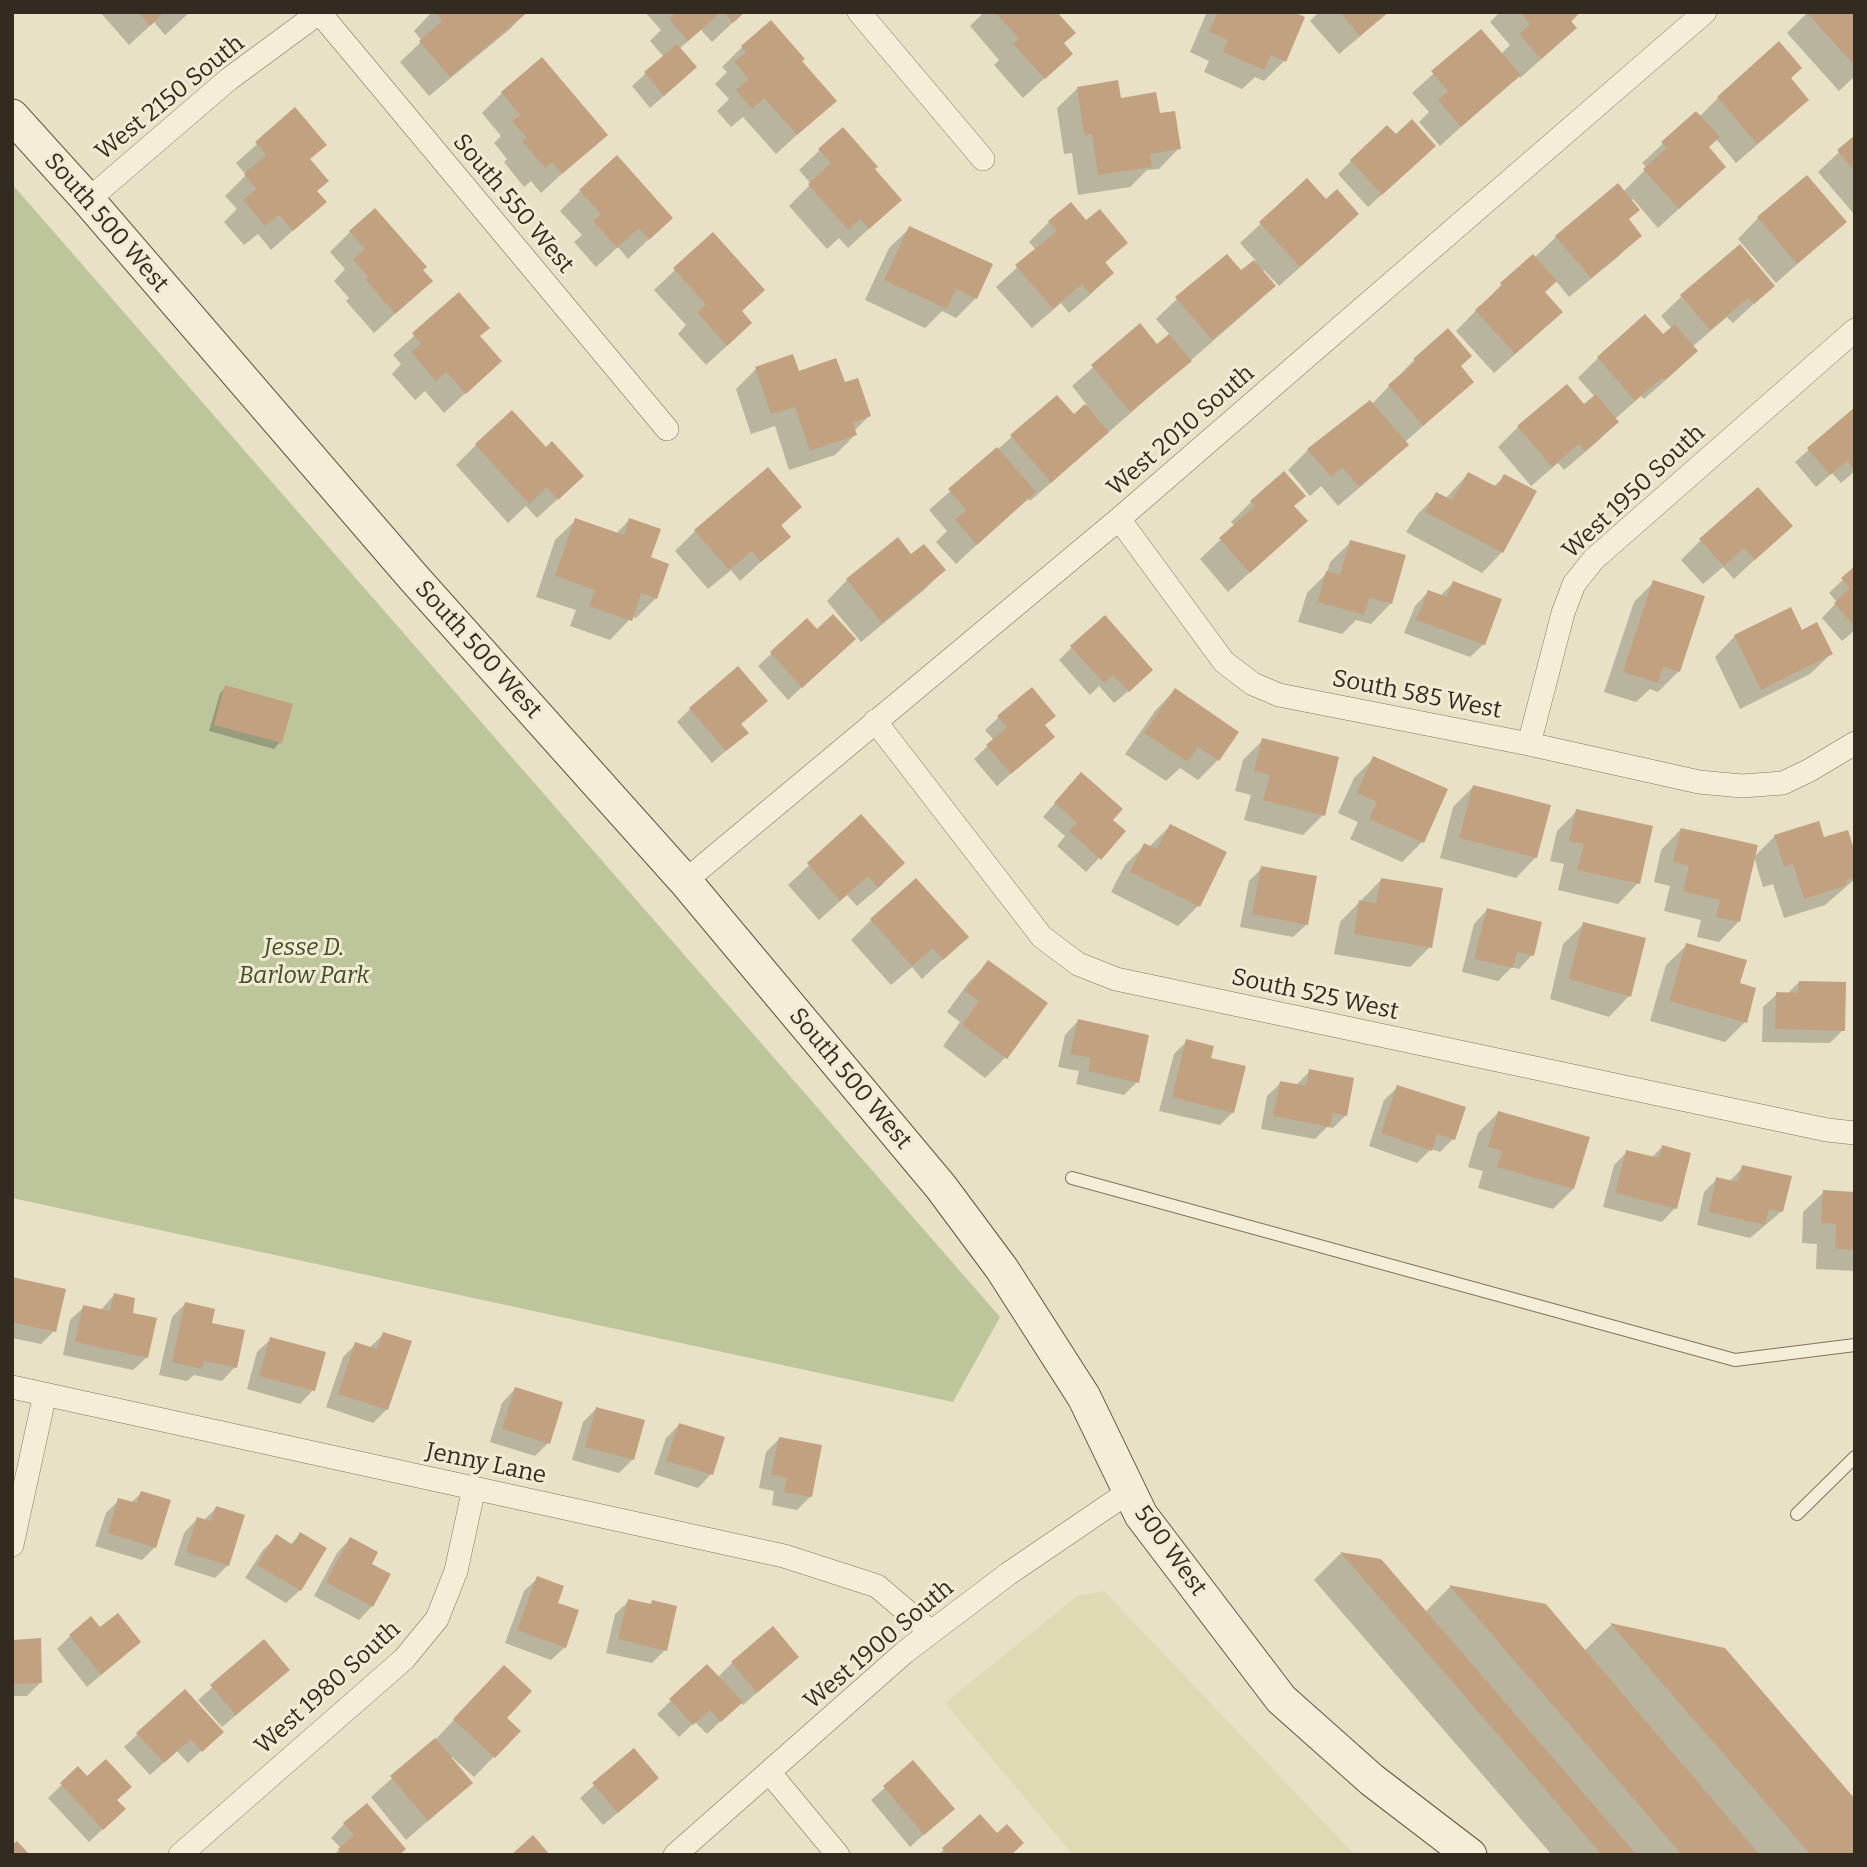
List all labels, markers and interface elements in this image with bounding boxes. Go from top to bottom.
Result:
street label: West 2150 South [90,29,250,167]
street label: South 550 West [446,129,580,279]
street label: South 500 West [38,147,174,299]
street label: West 2010 South [1102,359,1260,503]
street label: West 1950 South [1557,419,1711,565]
street label: South 500 West [409,575,547,725]
street label: South 585 West [1330,664,1504,726]
park label: Jesse D. Barlow Park [238,934,370,990]
street label: South 525 West [1229,963,1401,1027]
street label: South 500 West [783,1003,917,1155]
street label: Jenny Lane [423,1437,549,1491]
street label: 500 West [1128,1500,1212,1602]
street label: West 1900 South [798,1574,960,1716]
street label: West 1980 South [249,1615,407,1761]

